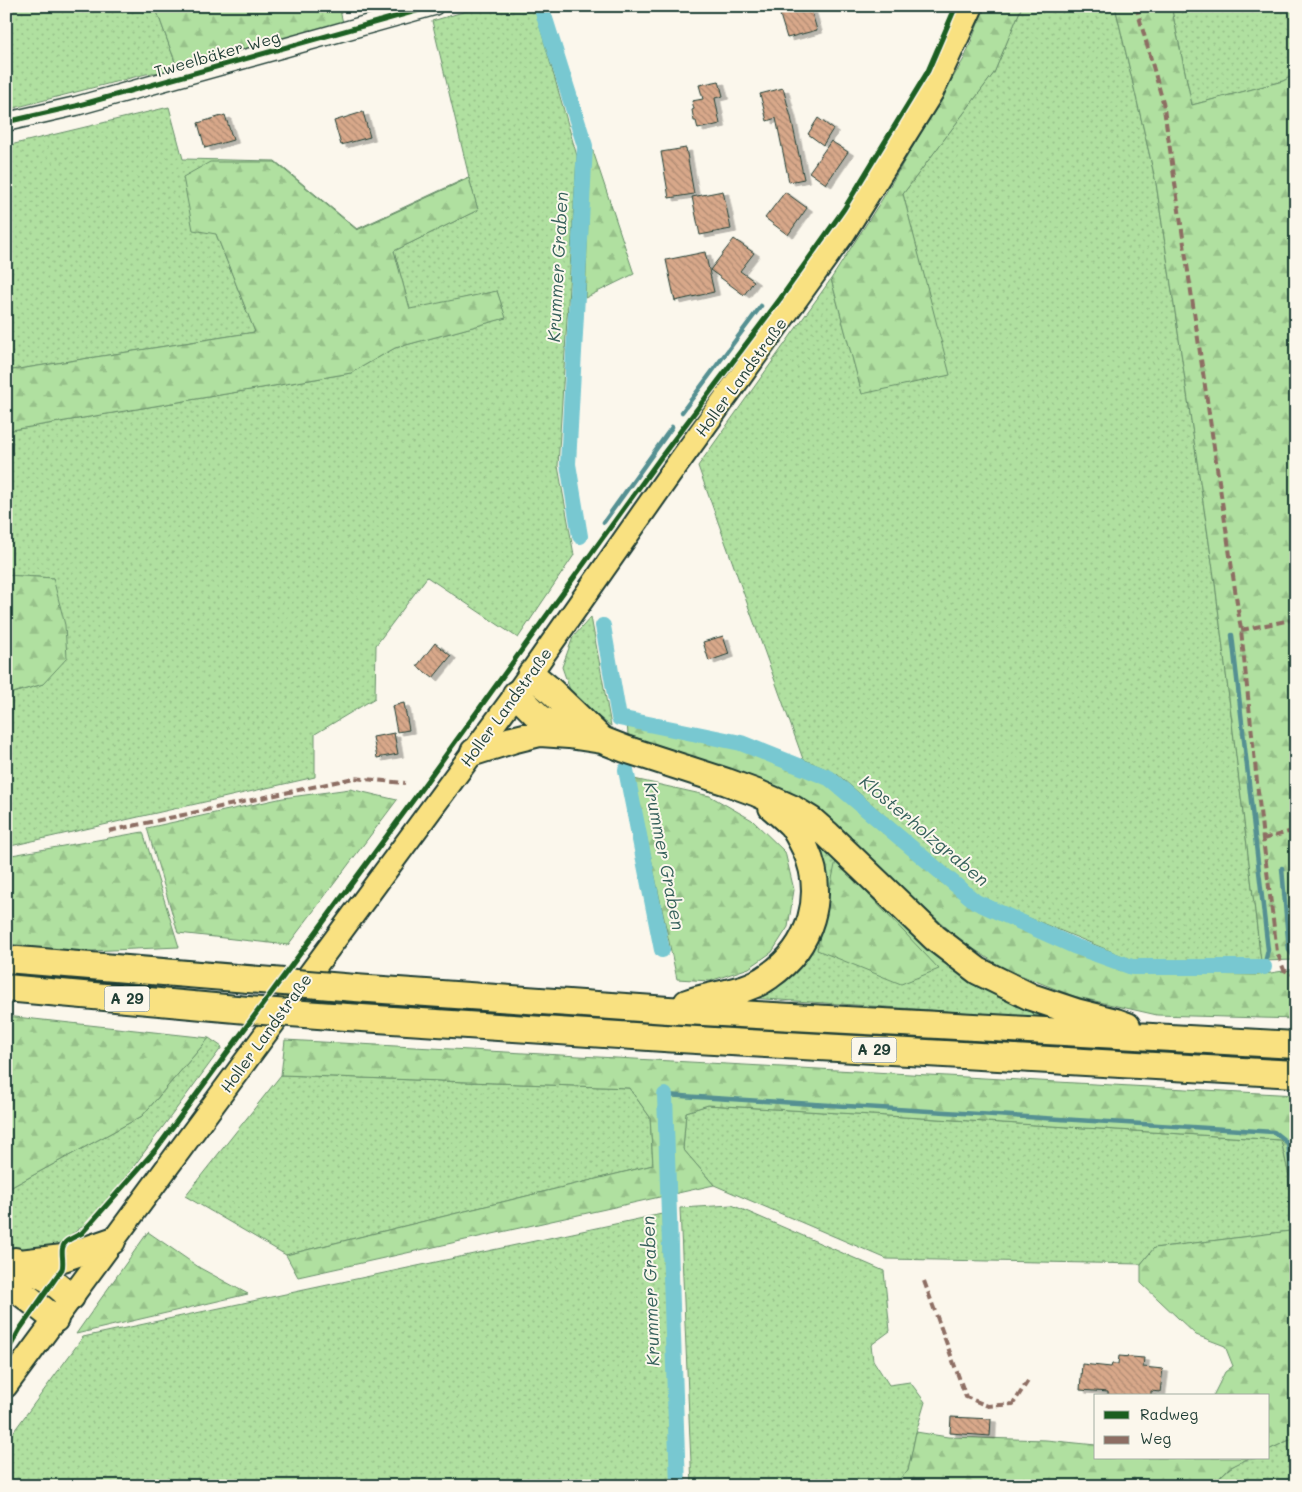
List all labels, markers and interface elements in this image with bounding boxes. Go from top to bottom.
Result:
street label: Tweelbäker Weg [151,25,282,82]
water label: Krummer Graben [541,191,573,343]
street label: Holler Landstraße [690,313,791,440]
street label: Holler Landstraße [455,643,556,770]
water label: Klosterholzgraben [855,769,994,891]
water label: Krummer Graben [639,780,691,932]
street label: Holler Landstraße [215,969,316,1096]
road number: A 29 [104,986,150,1012]
road number: A 29 [852,1038,896,1062]
water label: Krummer Graben [635,1215,665,1367]
legend [1094,1394,1270,1460]
text: Radweg [1140,1404,1198,1424]
text: Weg [1140,1428,1171,1448]

